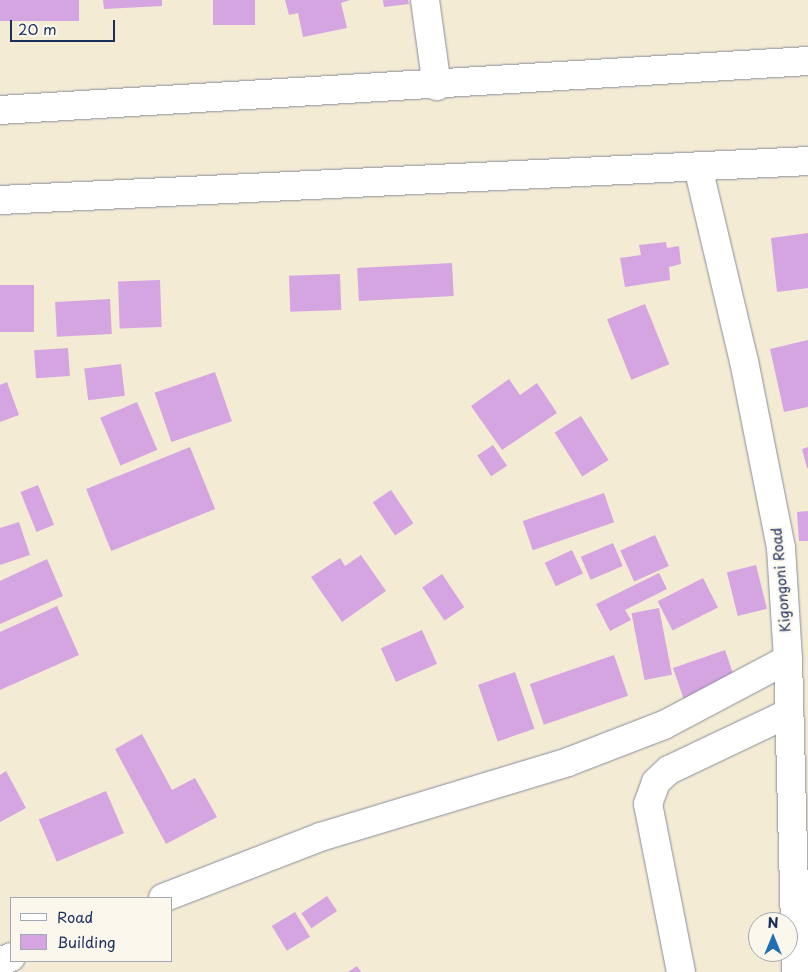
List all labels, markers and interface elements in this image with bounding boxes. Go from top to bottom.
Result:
scale bar [12,10,118,42]
text: 20 m [18,17,57,40]
street label: Kigongoni Road [768,527,794,633]
legend [10,897,172,962]
text: Road [57,905,93,928]
north arrow [748,912,798,962]
text: N [767,912,779,933]
text: Building [57,930,116,953]

